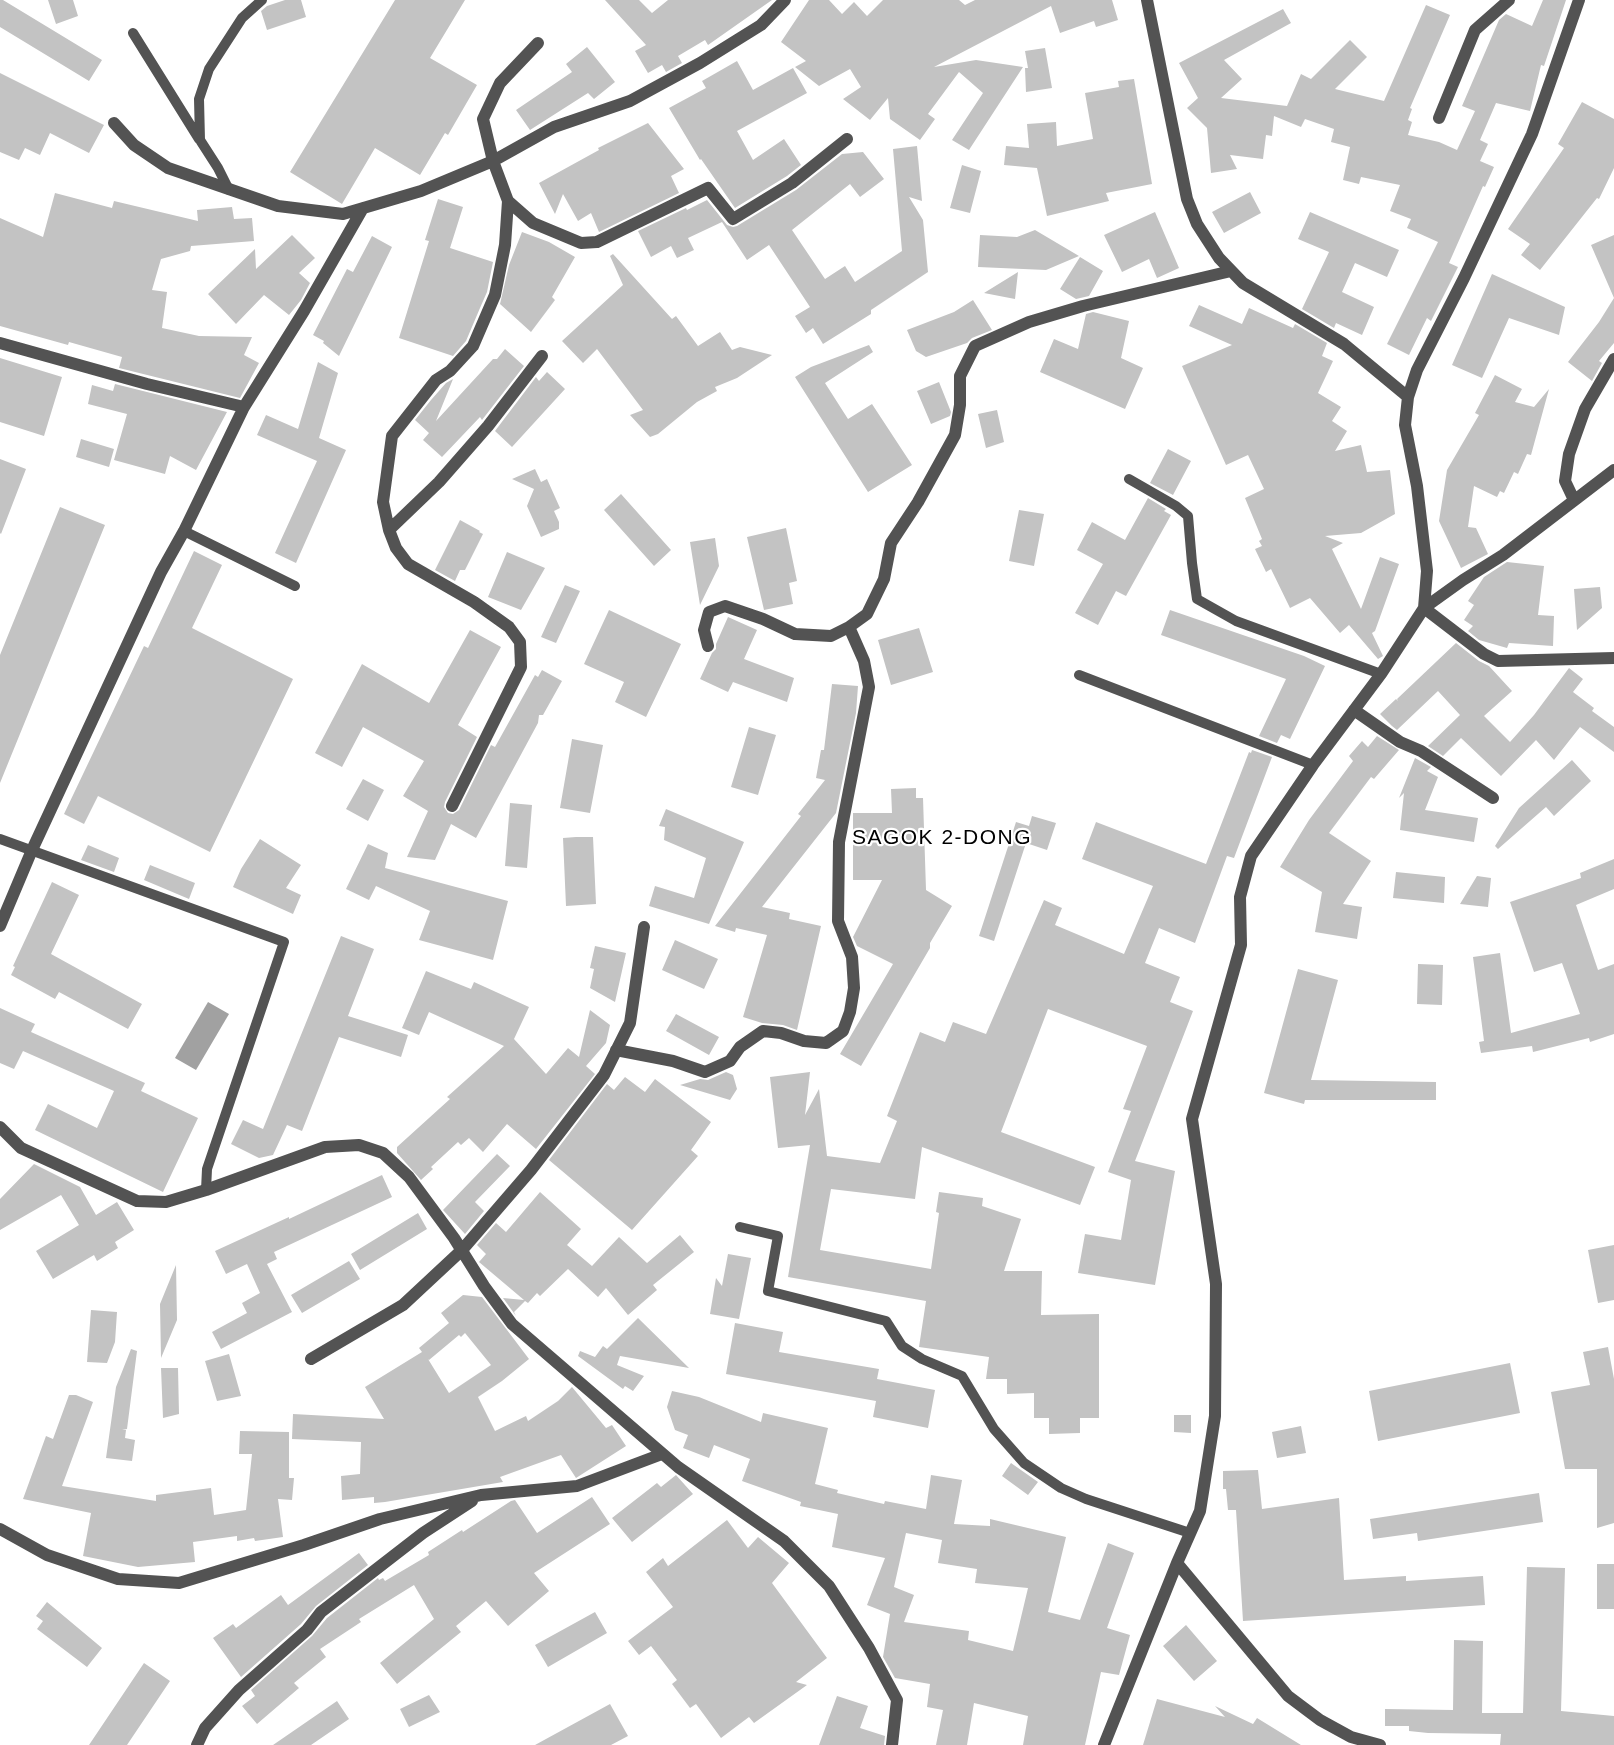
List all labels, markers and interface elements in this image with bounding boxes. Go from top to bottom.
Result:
district label: SAGOK 2-DONG [852,825,1032,851]

